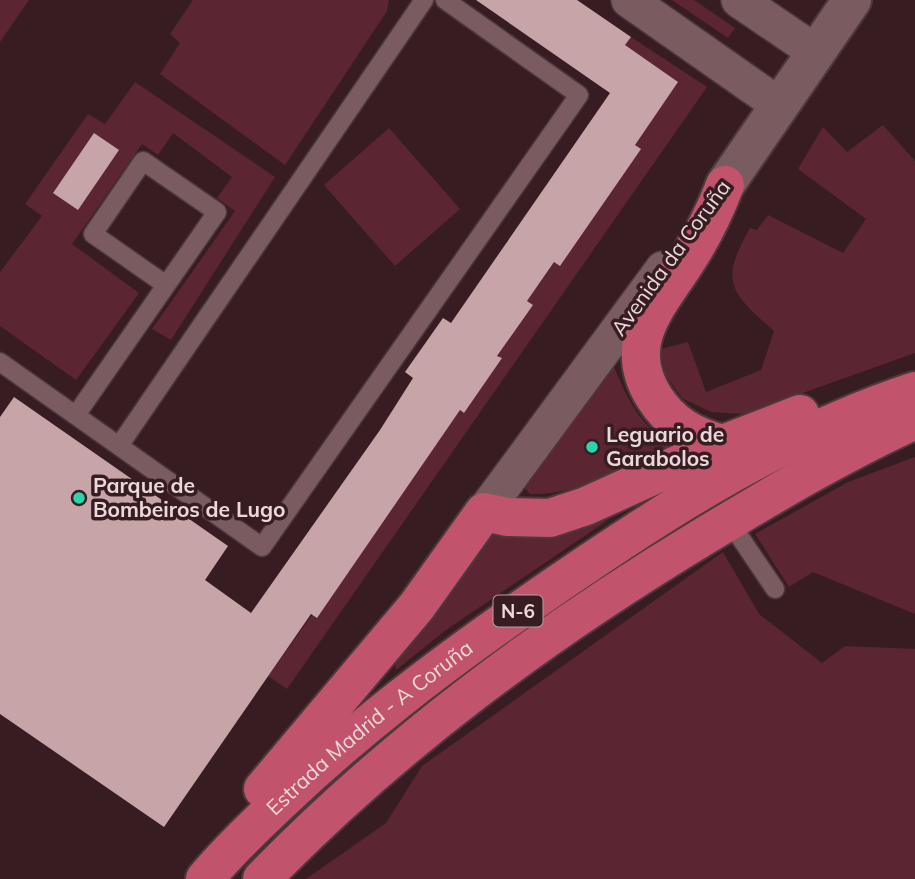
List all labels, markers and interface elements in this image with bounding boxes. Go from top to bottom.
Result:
street label: Avenida da Coruña [605,174,735,340]
place label: Leguario de Garabolos [606,421,724,471]
marker: Leguario de Garabolos [584,439,600,455]
place label: Parque de Bombeiros de Lugo [93,472,285,522]
marker: Parque de Bombeiros de Lugo [71,490,87,506]
road number: N-6 [494,596,542,626]
street label: Estrada Madrid - A Coruña [260,634,477,820]

